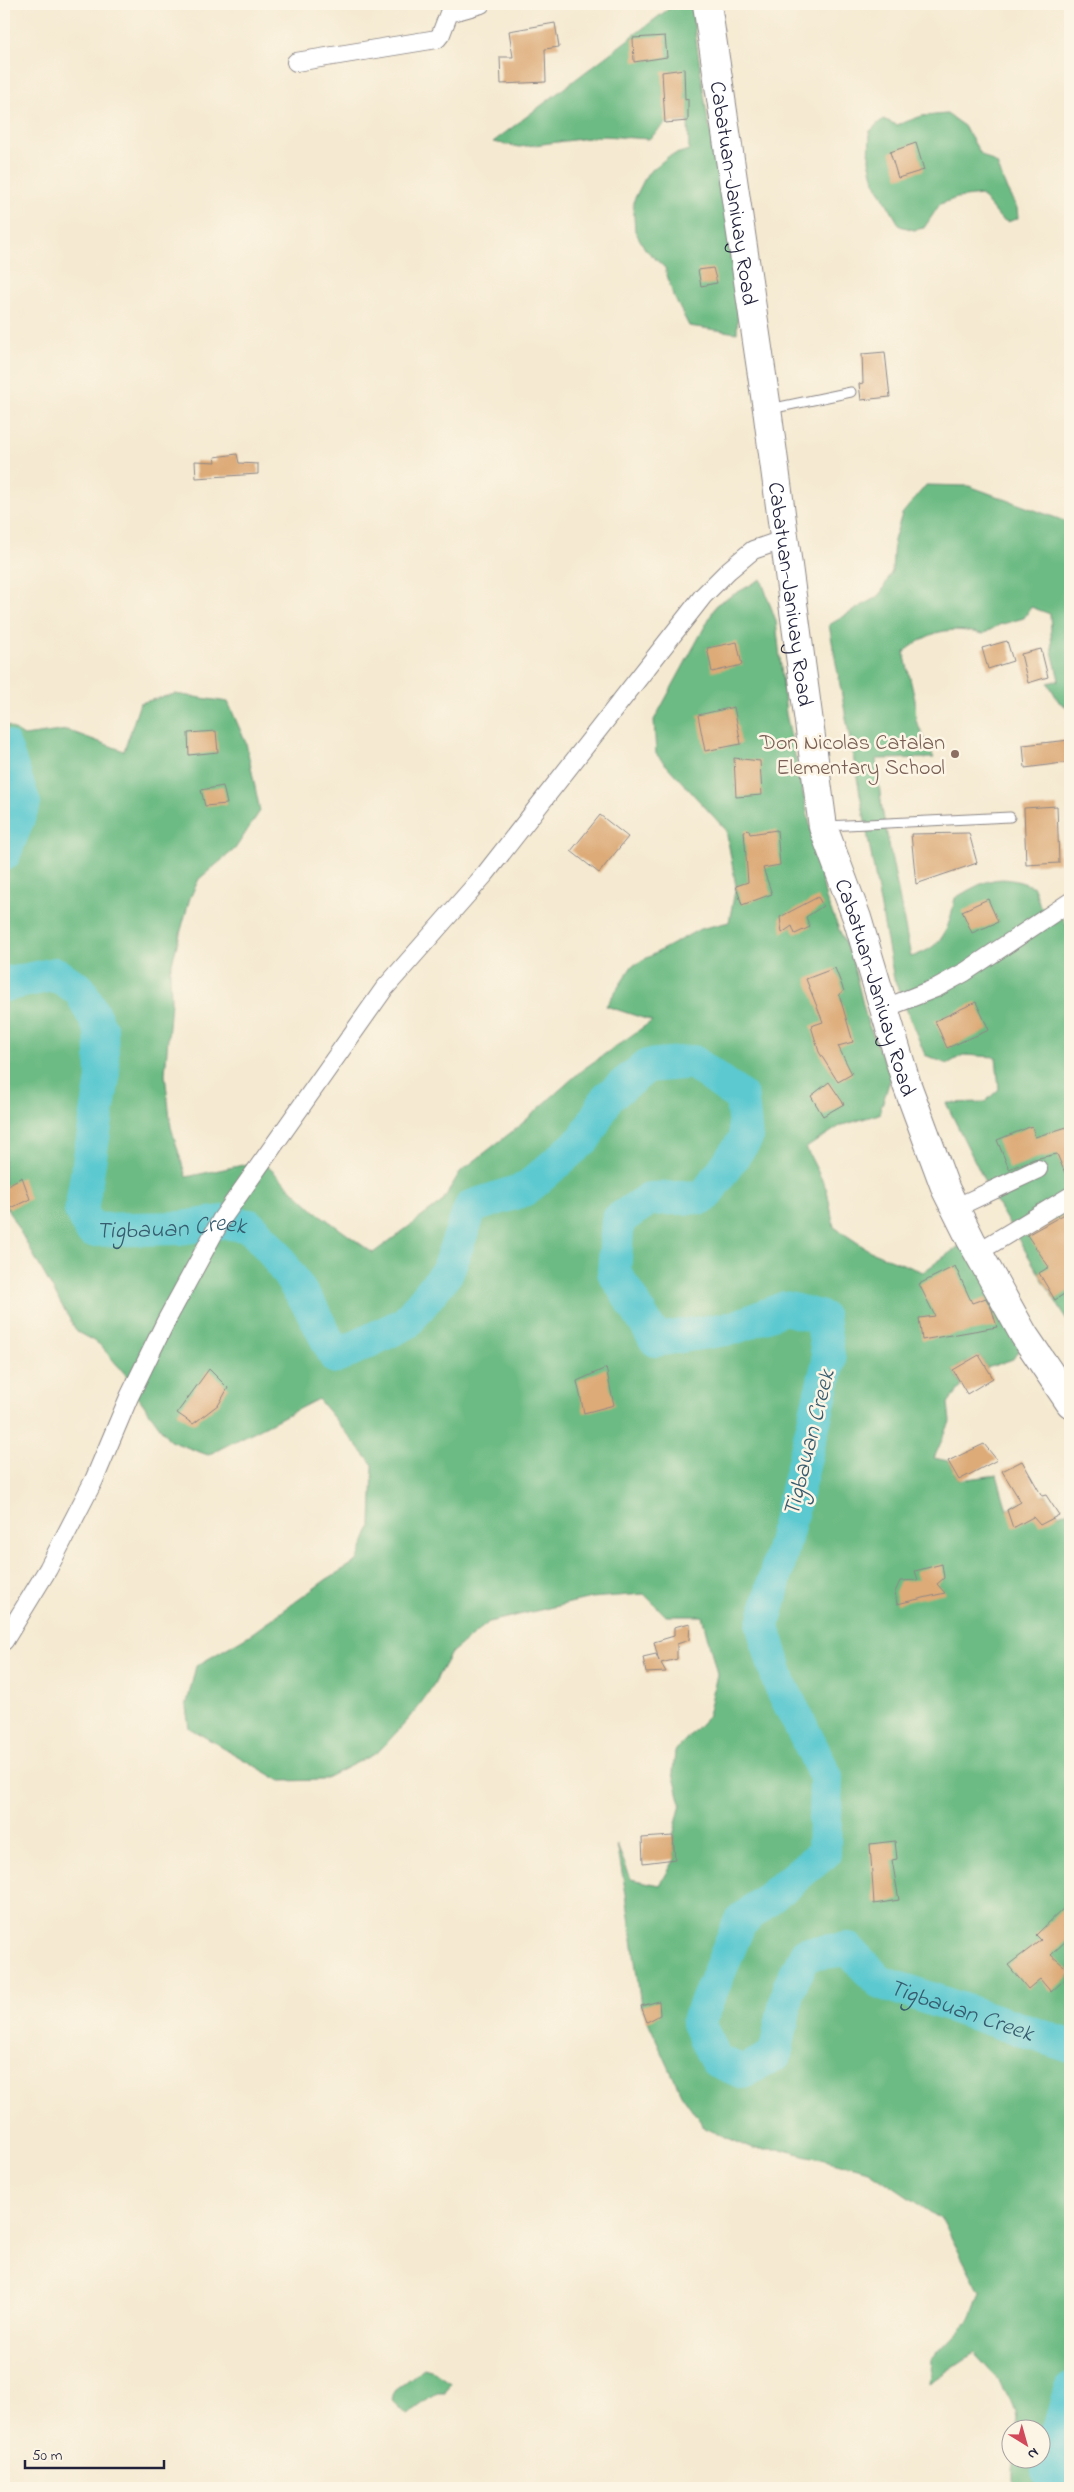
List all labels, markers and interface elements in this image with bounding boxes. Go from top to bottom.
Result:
street label: Cabatuan-Janiuay Road [700,79,764,307]
street label: Cabatuan-Janiuay Road [758,480,820,708]
place label: Don Nicolas Catalan Elementary School [759,728,945,786]
marker: Don Nicolas Catalan Elementary School [949,748,961,760]
street label: Cabatuan-Janiuay Road [825,875,923,1101]
water label: Tigbauan Creek [96,1207,250,1250]
water label: Tigbauan Creek [775,1365,846,1521]
water label: Tigbauan Creek [884,1971,1039,2053]
north arrow [1002,2420,1052,2470]
scale bar [25,2437,164,2469]
text: N [1023,2442,1043,2464]
text: 50 m [32,2445,63,2467]

